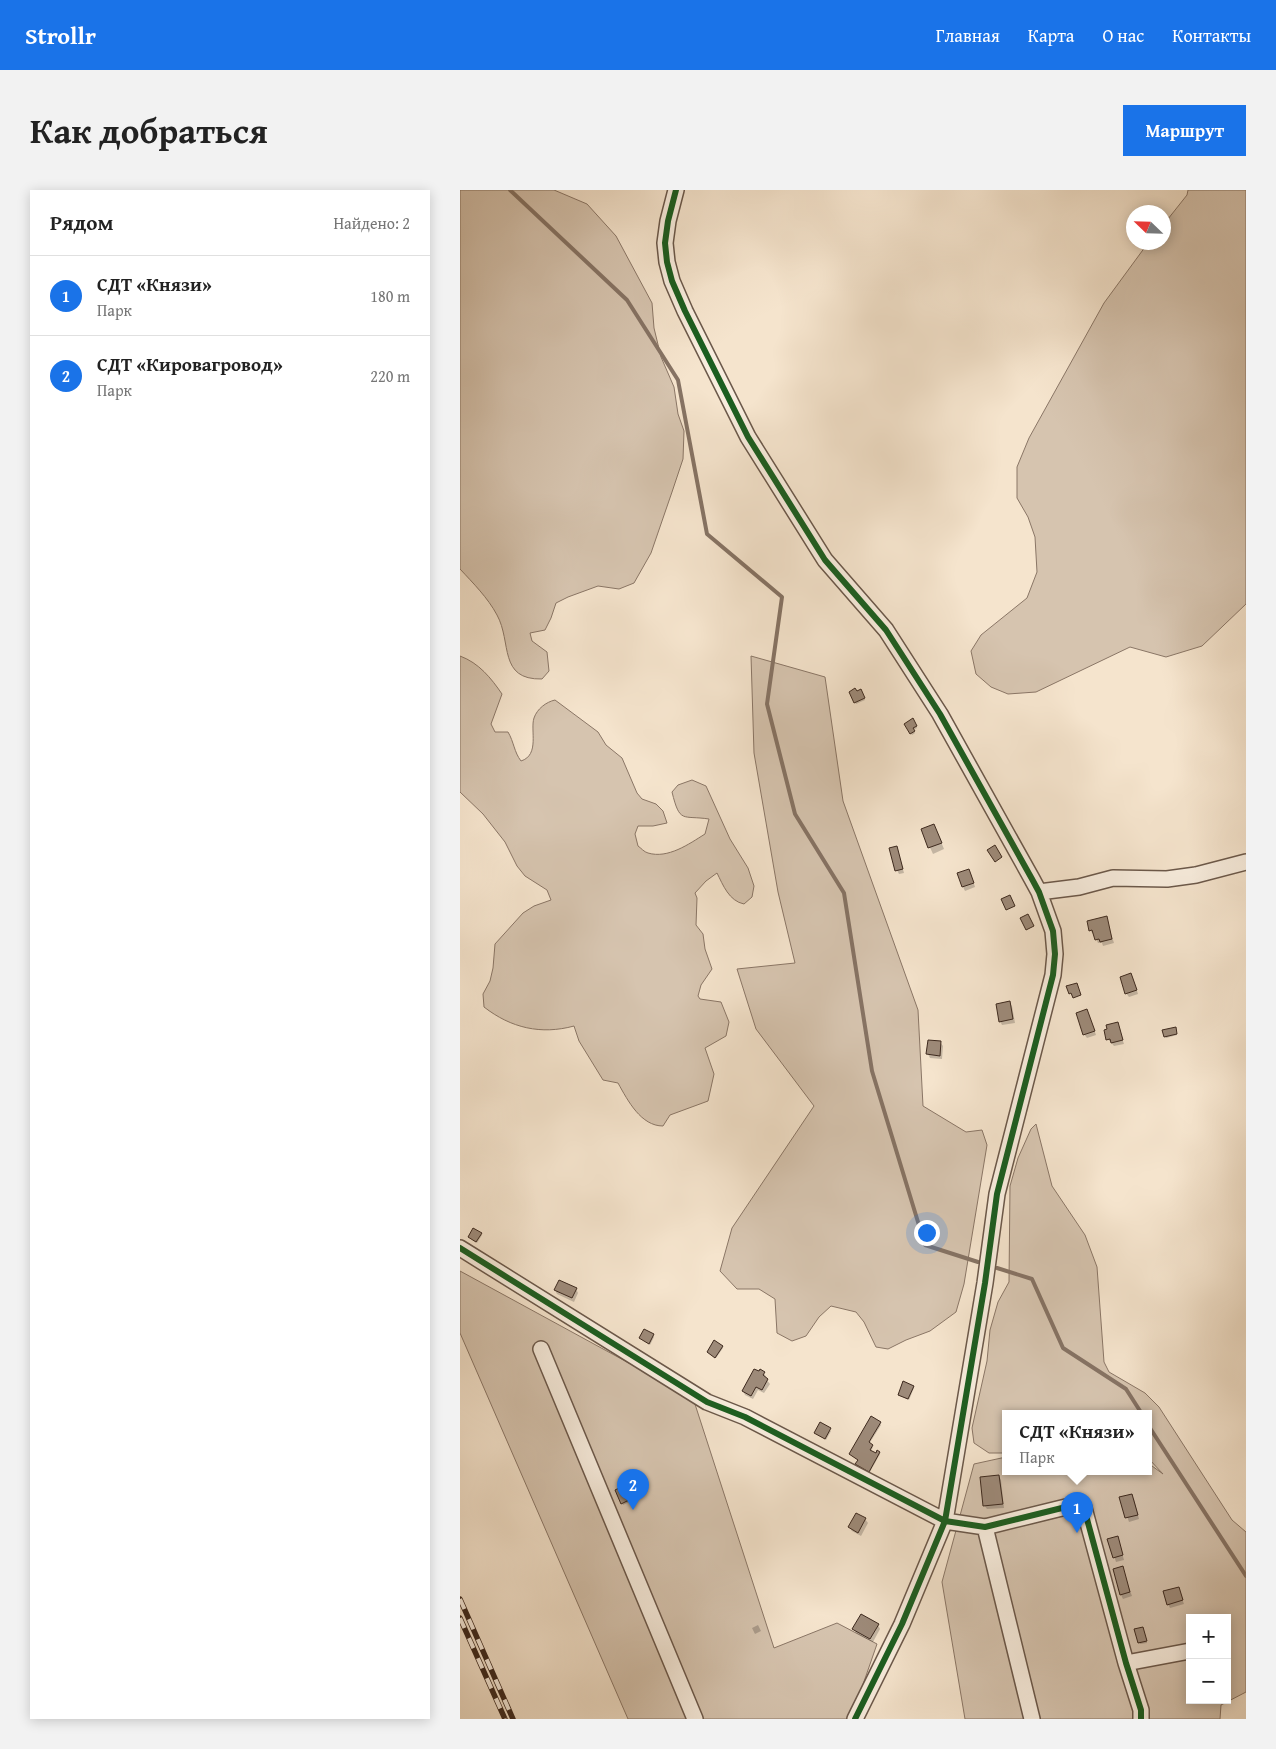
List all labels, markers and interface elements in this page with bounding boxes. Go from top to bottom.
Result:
text: Strollr [25,18,96,53]
text: Главная [936,22,1000,49]
text: Карта [1028,22,1074,49]
text: О нас [1102,22,1144,49]
text: Контакты [1172,22,1251,49]
text: Как добраться [30,105,268,156]
button: Маршрут [1123,105,1246,156]
north arrow [1126,205,1171,250]
text: Рядом [50,207,113,238]
text: Найдено: 2 [333,211,410,235]
text: СДТ «Князи» [97,270,212,298]
text: 1 [62,284,70,308]
text: 180 m [370,284,410,308]
text: Парк [97,298,132,322]
text: СДТ «Кировагровод» [97,350,283,378]
text: 2 [62,364,70,388]
text: 220 m [370,364,410,388]
text: Парк [97,378,132,402]
your location [914,1220,940,1246]
popup [1002,1410,1152,1475]
text: СДТ «Князи» [1020,1417,1134,1445]
text: Парк [1020,1445,1055,1469]
pin: 2 [617,1469,649,1510]
pin: 1 [1061,1492,1093,1533]
map controls [1186,1614,1231,1704]
button: + [1186,1614,1231,1659]
button: − [1186,1659,1231,1704]

